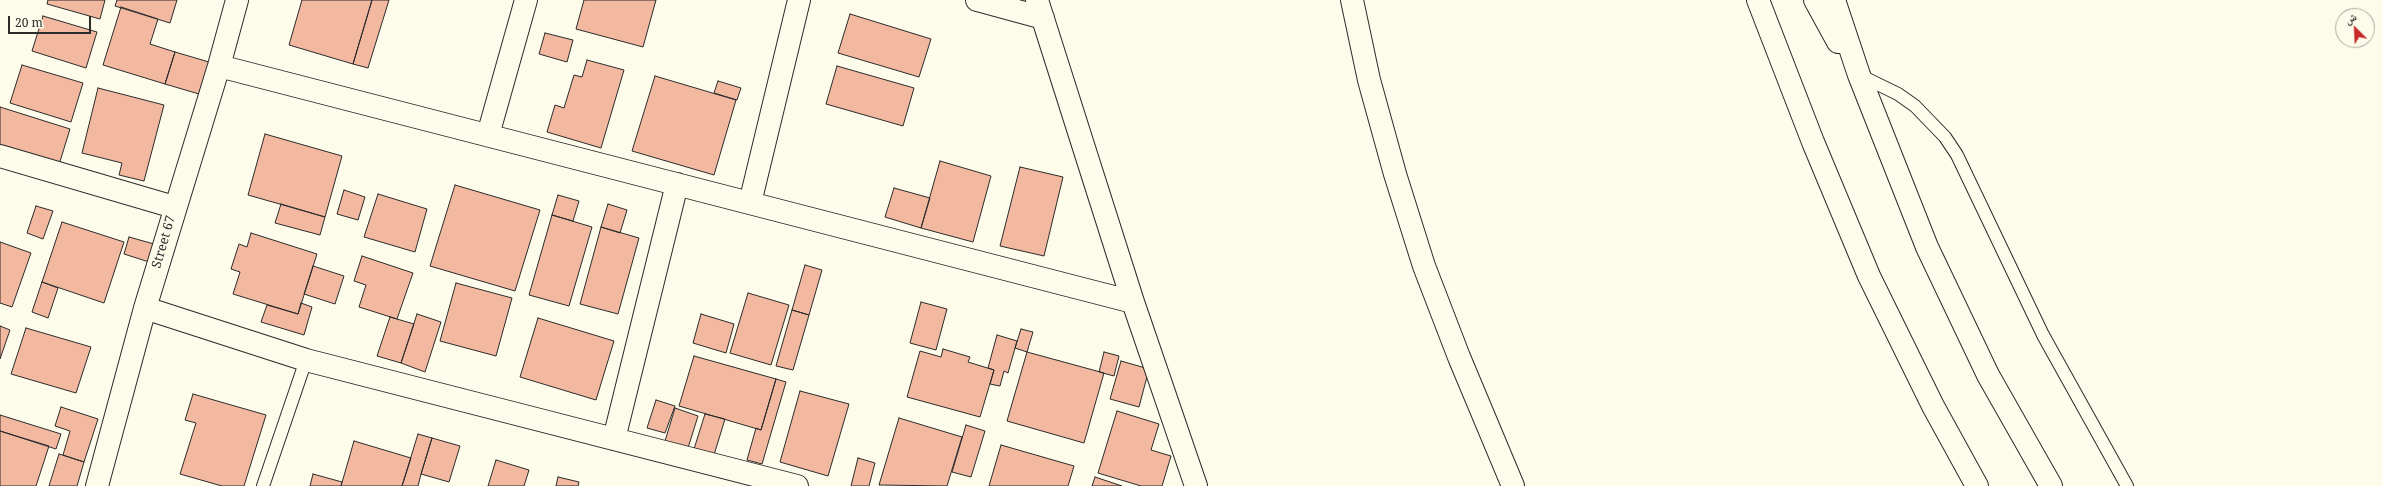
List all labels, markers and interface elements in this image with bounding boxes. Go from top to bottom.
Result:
scale bar [10,8,93,34]
north arrow [2335,8,2375,48]
text: ش [2342,8,2359,27]
text: 20 m [15,14,43,31]
street label: Street 67 [149,214,179,270]

